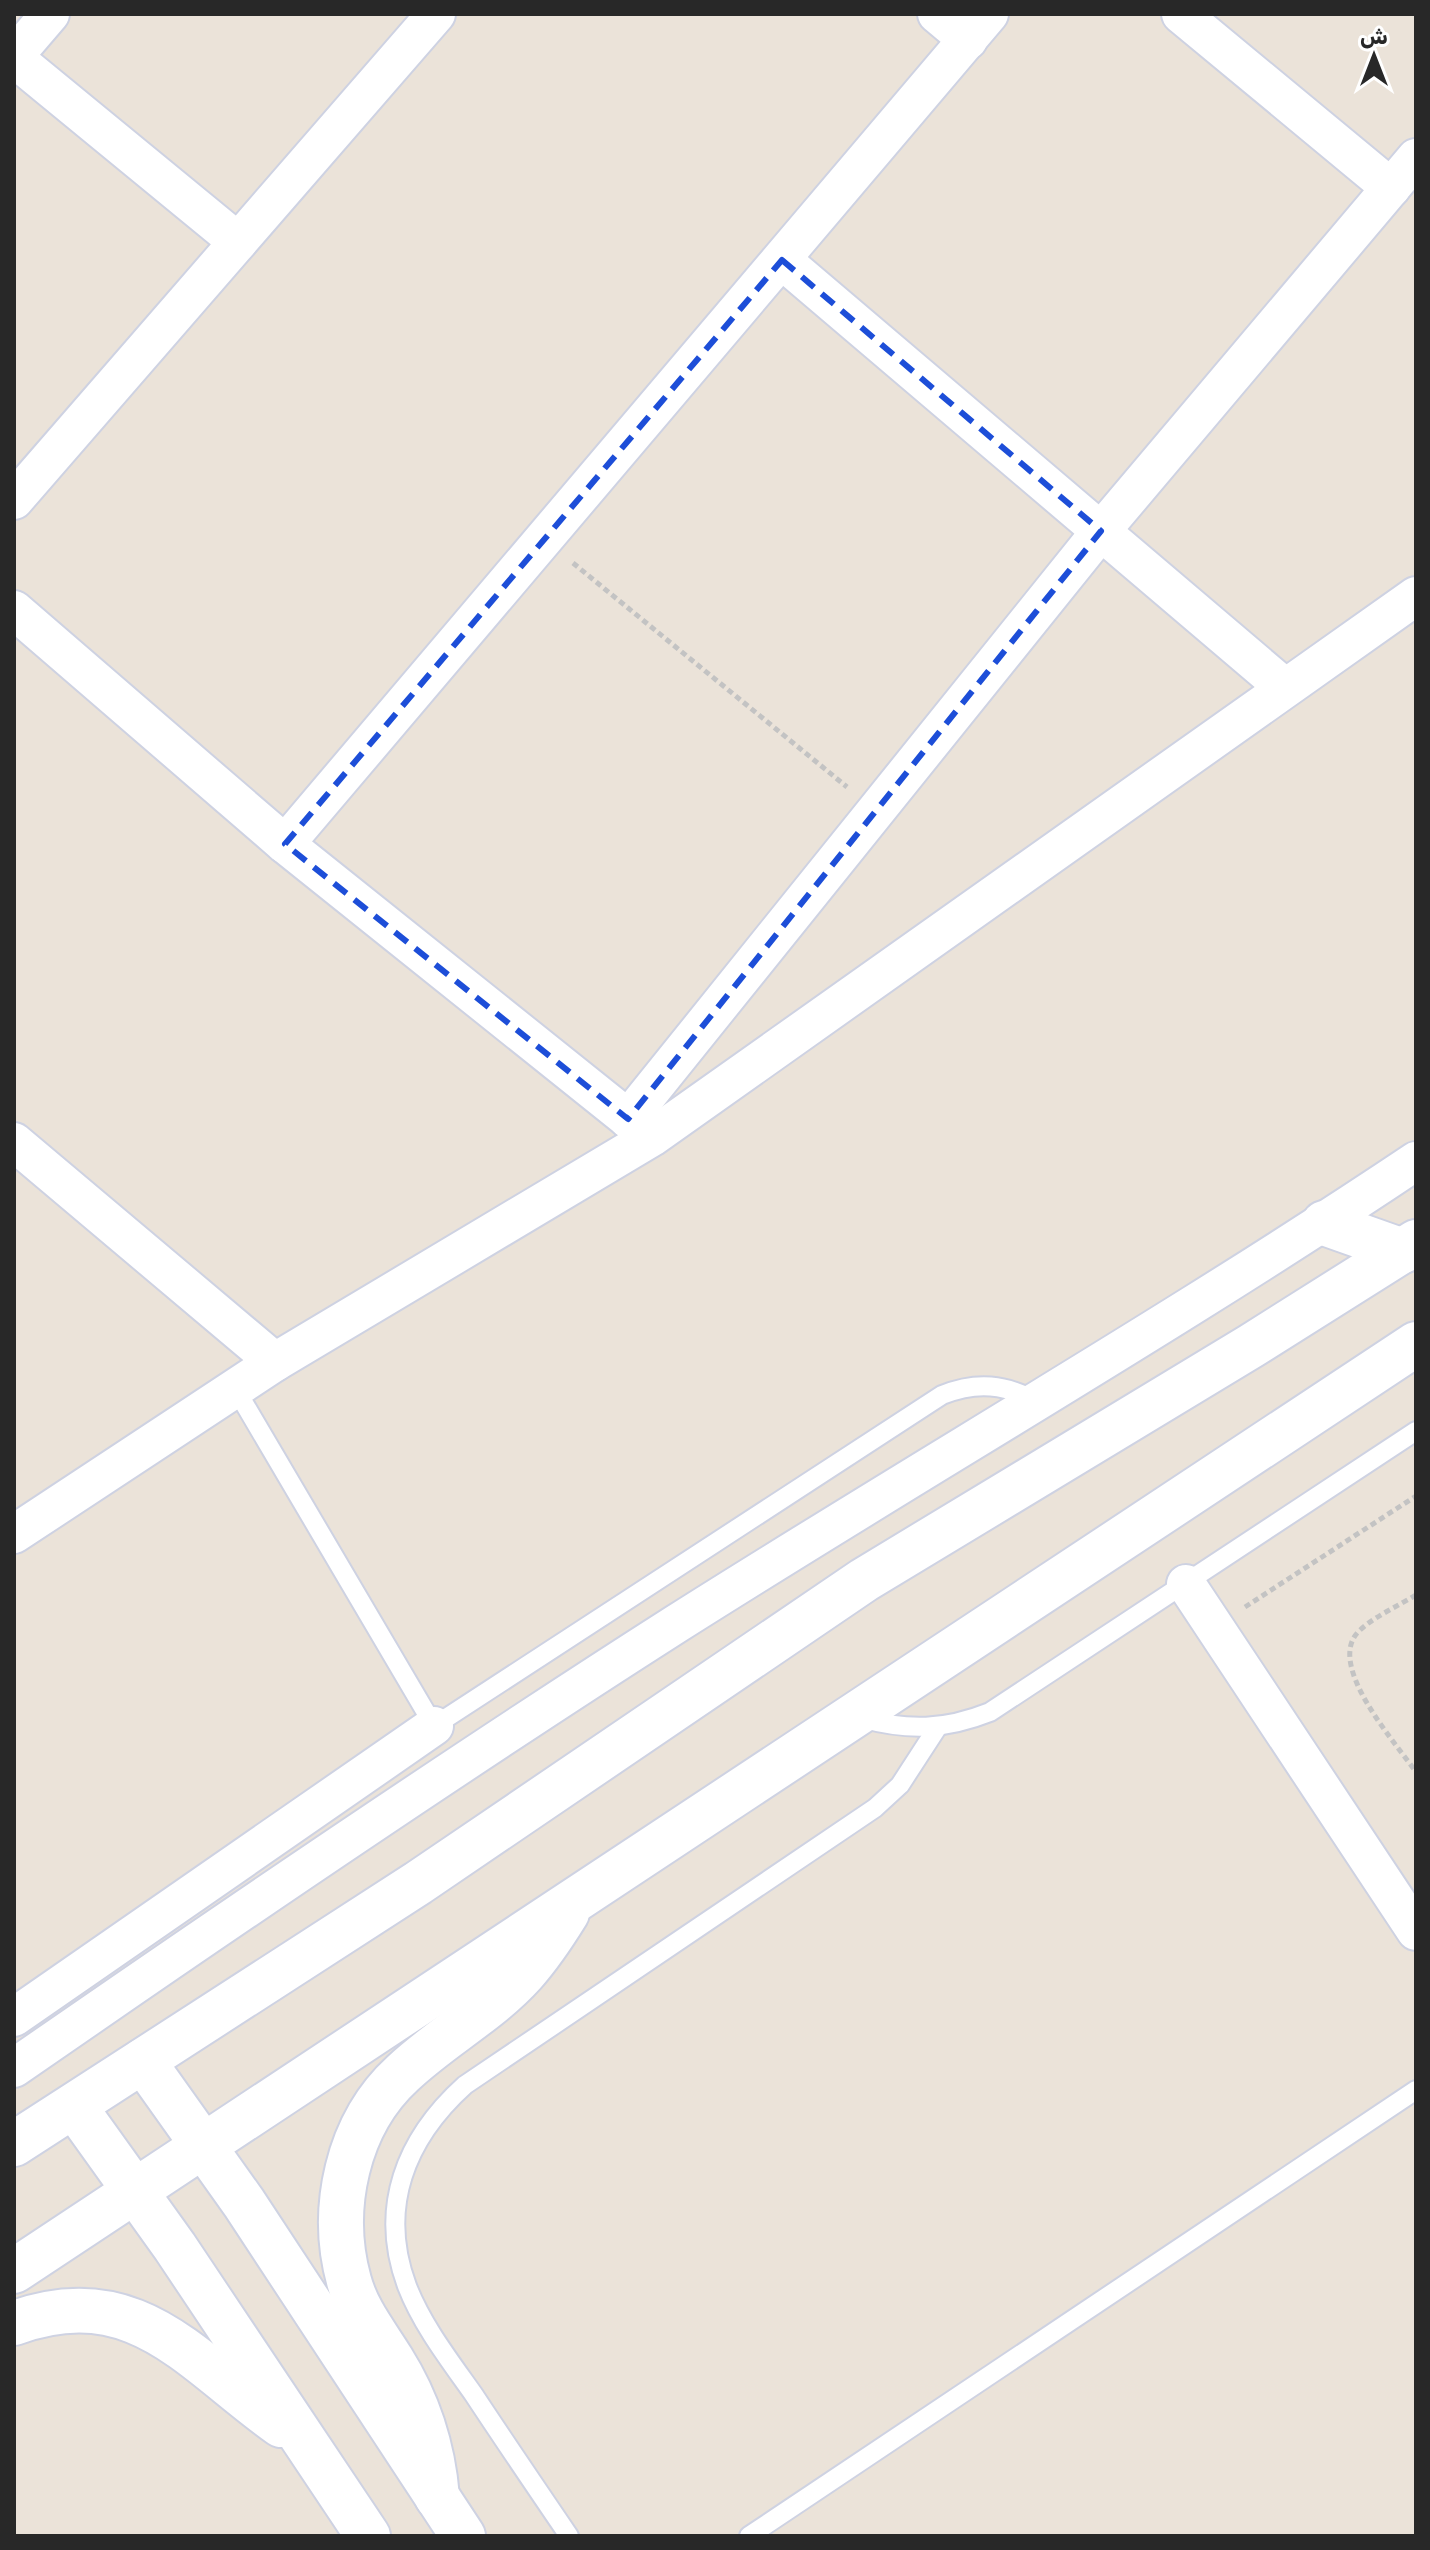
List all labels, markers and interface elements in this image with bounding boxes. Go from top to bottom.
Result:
north arrow [1334,16,1414,96]
text: ش [1360,23,1388,50]

